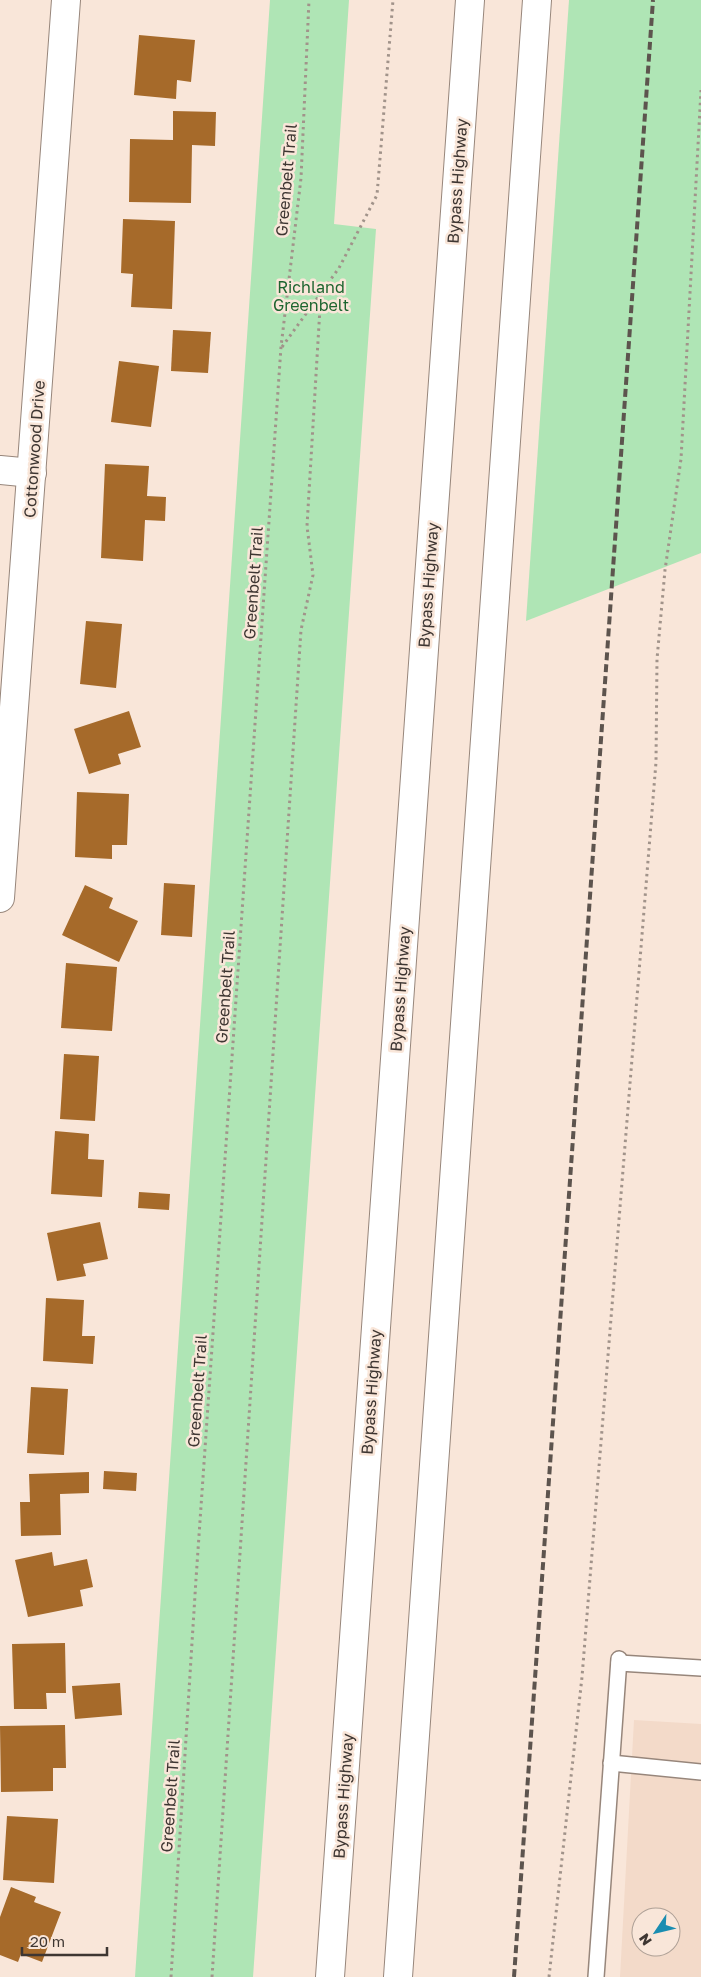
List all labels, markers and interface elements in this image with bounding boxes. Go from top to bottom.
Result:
street label: Bypass Highway [443,118,471,244]
street label: Greenbelt Trail [271,123,301,237]
park label: Richland Greenbelt [273,277,349,315]
street label: Cottonwood Drive [19,380,49,518]
street label: Bypass Highway [414,522,442,648]
street label: Greenbelt Trail [239,526,267,640]
street label: Bypass Highway [386,926,414,1052]
street label: Greenbelt Trail [211,930,239,1044]
street label: Bypass Highway [357,1329,385,1455]
street label: Greenbelt Trail [183,1334,211,1448]
street label: Bypass Highway [329,1733,357,1859]
street label: Greenbelt Trail [156,1739,184,1853]
north arrow [631,1907,681,1957]
scale bar [22,1924,108,1956]
text: N [635,1931,655,1949]
text: 20 m [30,1932,65,1950]

